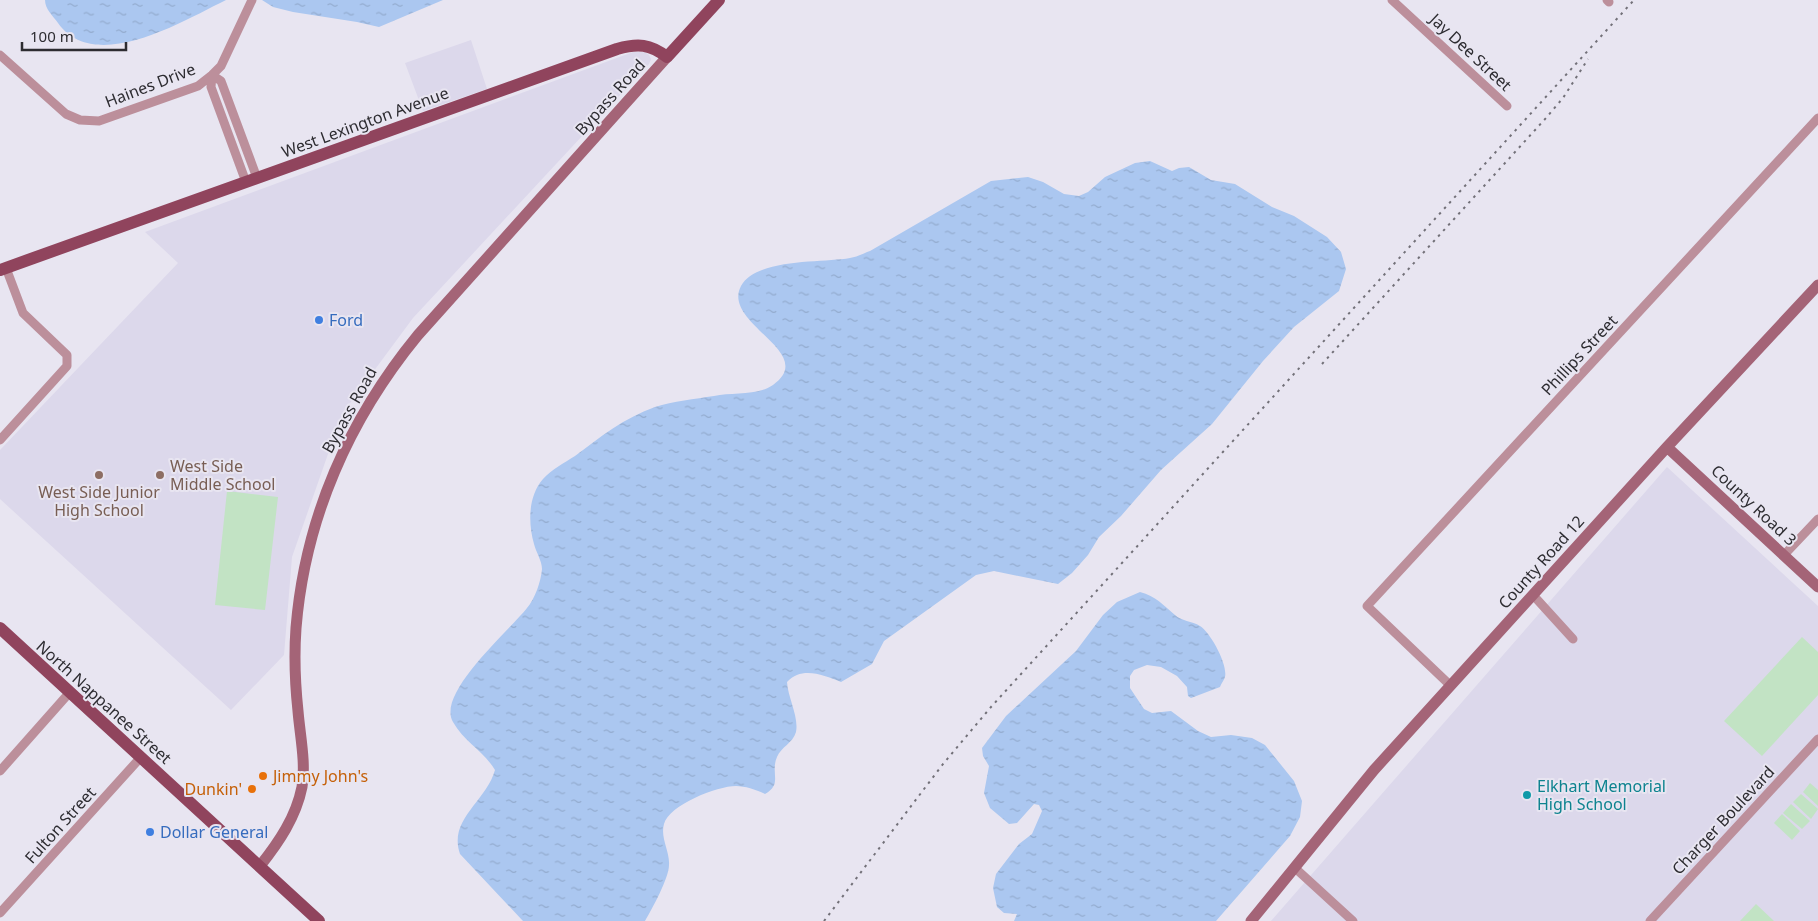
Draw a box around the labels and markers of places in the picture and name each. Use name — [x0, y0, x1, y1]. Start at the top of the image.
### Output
place label: Ford — [329, 309, 363, 331]
marker: Ford — [313, 314, 325, 326]
place label: West Side Middle School — [170, 455, 275, 495]
marker: West Side Junior High School — [93, 469, 105, 481]
marker: West Side Middle School — [154, 469, 166, 481]
place label: West Side Junior High School — [38, 481, 160, 521]
place label: Jimmy John's — [271, 765, 368, 787]
marker: Jimmy John's — [257, 770, 269, 782]
place label: Elkhart Memorial High School — [1537, 775, 1666, 815]
place label: Dunkin' — [185, 778, 242, 800]
marker: Dunkin' — [246, 783, 258, 795]
marker: Elkhart Memorial High School — [1521, 789, 1533, 801]
place label: Dollar General — [160, 821, 268, 843]
marker: Dollar General — [144, 826, 156, 838]

